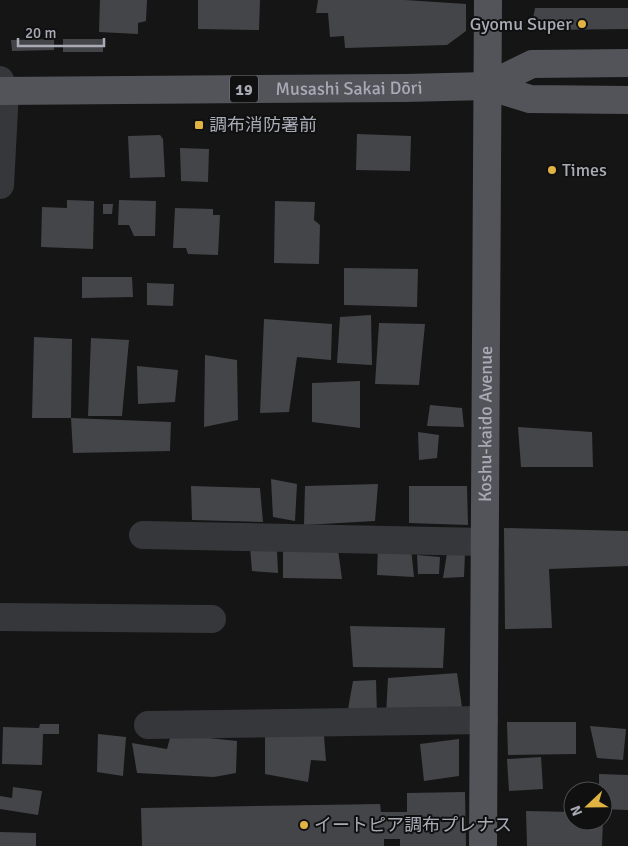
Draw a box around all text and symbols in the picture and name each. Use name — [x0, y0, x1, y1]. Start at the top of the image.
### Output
place label: Gyomu Super — [470, 13, 572, 35]
scale bar — [18, 15, 104, 47]
marker: Gyomu Super — [576, 18, 588, 30]
text: 20 m — [25, 24, 56, 42]
road number: 19 — [230, 76, 258, 102]
street label: Musashi Sakai Dōri — [275, 77, 423, 100]
place label: 調布消防署前 — [209, 114, 317, 136]
marker: 調布消防署前 — [193, 119, 205, 131]
place label: Times — [562, 159, 607, 181]
marker: Times — [546, 164, 558, 176]
street label: Koshu-kaido Avenue — [474, 346, 497, 502]
north arrow — [563, 781, 613, 831]
text: N — [567, 803, 586, 818]
place label: イートピア調布プレナス — [314, 814, 512, 836]
marker: イートピア調布プレナス — [298, 819, 310, 831]

